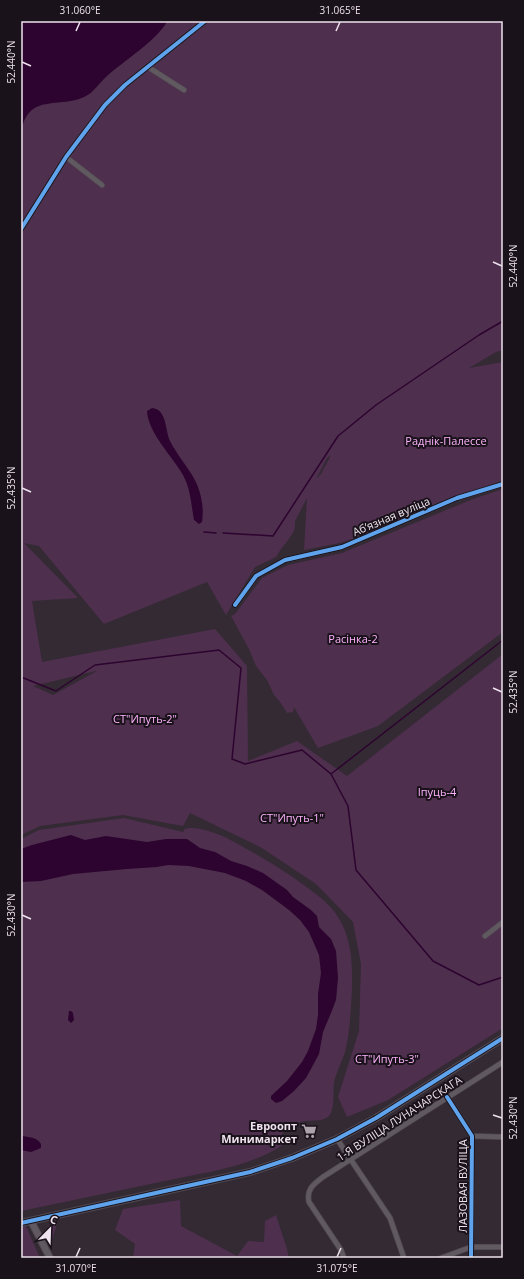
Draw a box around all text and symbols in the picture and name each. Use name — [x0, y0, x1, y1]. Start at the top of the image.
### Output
text: 31.060°E — [59, 3, 101, 17]
text: 31.065°E — [319, 3, 361, 17]
text: 52.440°N — [4, 40, 18, 84]
text: 52.440°N — [506, 244, 520, 288]
park label: Раднік-Палессе — [405, 433, 487, 448]
text: 52.435°N — [4, 466, 18, 510]
street label: Абʼязная вуліца — [350, 493, 432, 539]
park label: Расінка-2 — [328, 631, 378, 646]
text: 52.435°N — [506, 670, 520, 714]
park label: СТ"Ипуть-2" — [113, 711, 177, 726]
park label: Іпуць-4 — [418, 784, 457, 799]
park label: СТ"Ипуть-1" — [260, 810, 324, 825]
text: 52.430°N — [4, 893, 18, 937]
park label: СТ"Ипуть-3" — [355, 1051, 419, 1066]
street label: 1-Я ВУЛІЦА ЛУНАЧАРСКАГА — [334, 1072, 464, 1164]
text: 52.430°N — [506, 1096, 520, 1140]
place label: Евроопт Минимаркет — [221, 1118, 297, 1146]
supermarket icon: Евроопт Минимаркет — [300, 1122, 318, 1140]
street label: ЛАЗОВАЯ ВУЛІЦА — [455, 1139, 470, 1233]
north arrow — [30, 1209, 70, 1249]
text: С — [48, 1211, 60, 1228]
text: 31.070°E — [55, 1261, 97, 1275]
text: 31.075°E — [316, 1261, 358, 1275]

